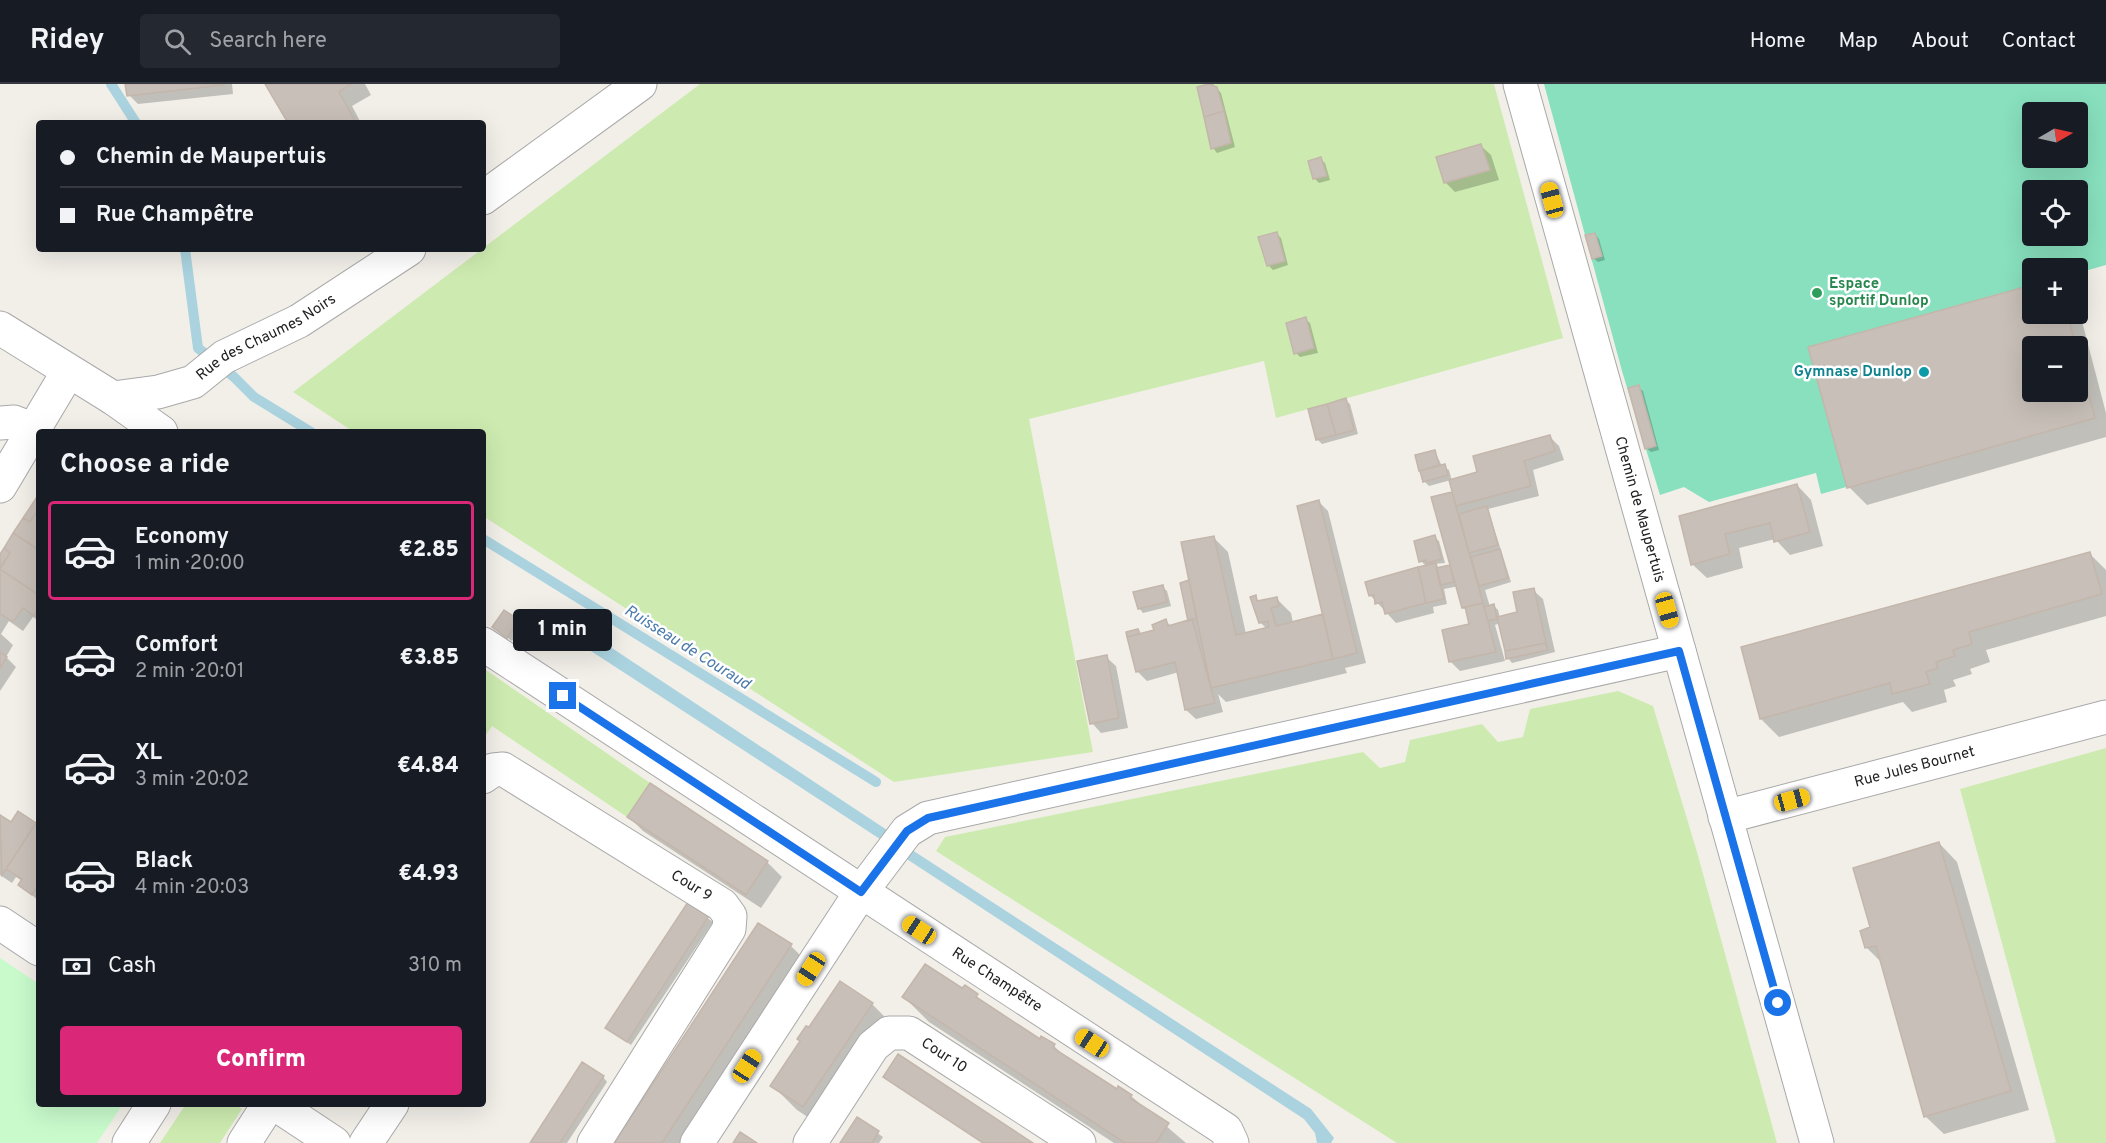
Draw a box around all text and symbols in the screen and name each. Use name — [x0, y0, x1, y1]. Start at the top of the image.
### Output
search box — [140, 14, 560, 68]
text: Ridey — [30, 23, 104, 59]
icon: search — [161, 25, 194, 58]
text: Search here — [209, 28, 327, 55]
text: Home — [1750, 28, 1806, 55]
text: Map — [1839, 28, 1878, 55]
text: About — [1911, 28, 1969, 55]
text: Contact — [2002, 28, 2076, 55]
north arrow — [2022, 102, 2088, 168]
map controls — [2022, 102, 2088, 402]
text: Chemin de Maupertuis — [96, 144, 327, 171]
car — [1539, 180, 1565, 220]
button: locate — [2022, 180, 2088, 246]
text: Rue Champêtre — [96, 202, 254, 229]
button: + — [2022, 258, 2088, 324]
place label: Espace sportif Dunlop — [1829, 275, 1929, 311]
marker: Espace sportif Dunlop — [1810, 286, 1824, 300]
street label: Rue des Chaumes Noirs — [192, 290, 340, 385]
button: − — [2022, 336, 2088, 402]
place label: Gymnase Dunlop — [1794, 363, 1912, 382]
marker: Gymnase Dunlop — [1917, 365, 1931, 379]
street label: Chemin de Maupertuis — [1610, 434, 1669, 585]
text: Choose a ride — [60, 448, 230, 482]
icon: car — [63, 524, 117, 578]
text: Economy — [135, 524, 229, 551]
text: €2.85 — [399, 537, 459, 564]
text: 1 min · 20:00 — [135, 551, 245, 577]
car — [1653, 590, 1681, 630]
water label: Ruisseau de Couraud — [620, 601, 755, 695]
callout: 1 min — [514, 609, 612, 651]
text: 1 min — [538, 617, 587, 643]
icon: car — [63, 632, 117, 686]
text: Comfort — [135, 632, 218, 659]
text: €3.85 — [400, 645, 459, 672]
text: 2 min · 20:01 — [135, 659, 245, 685]
route end — [549, 682, 576, 709]
icon: car — [63, 740, 117, 794]
text: XL — [135, 740, 162, 767]
street label: Rue Jules Bournet — [1852, 742, 1977, 792]
text: €4.84 — [397, 753, 459, 780]
text: 3 min · 20:02 — [135, 767, 249, 793]
car — [1772, 787, 1812, 813]
icon: car — [63, 848, 117, 902]
text: Black — [135, 848, 193, 875]
text: €4.93 — [398, 861, 459, 888]
street label: Cour 9 — [667, 866, 716, 906]
text: 4 min · 20:03 — [135, 875, 249, 901]
car — [899, 913, 939, 947]
street label: Rue Champêtre — [948, 944, 1046, 1017]
car — [794, 949, 828, 989]
icon: cash — [60, 950, 93, 983]
text: Cash — [108, 953, 157, 980]
text: 310 m — [408, 953, 462, 979]
route start — [1764, 989, 1791, 1016]
button: Confirm — [60, 1026, 462, 1095]
car — [1072, 1026, 1112, 1060]
street label: Cour 10 — [917, 1034, 971, 1078]
car — [730, 1046, 764, 1086]

